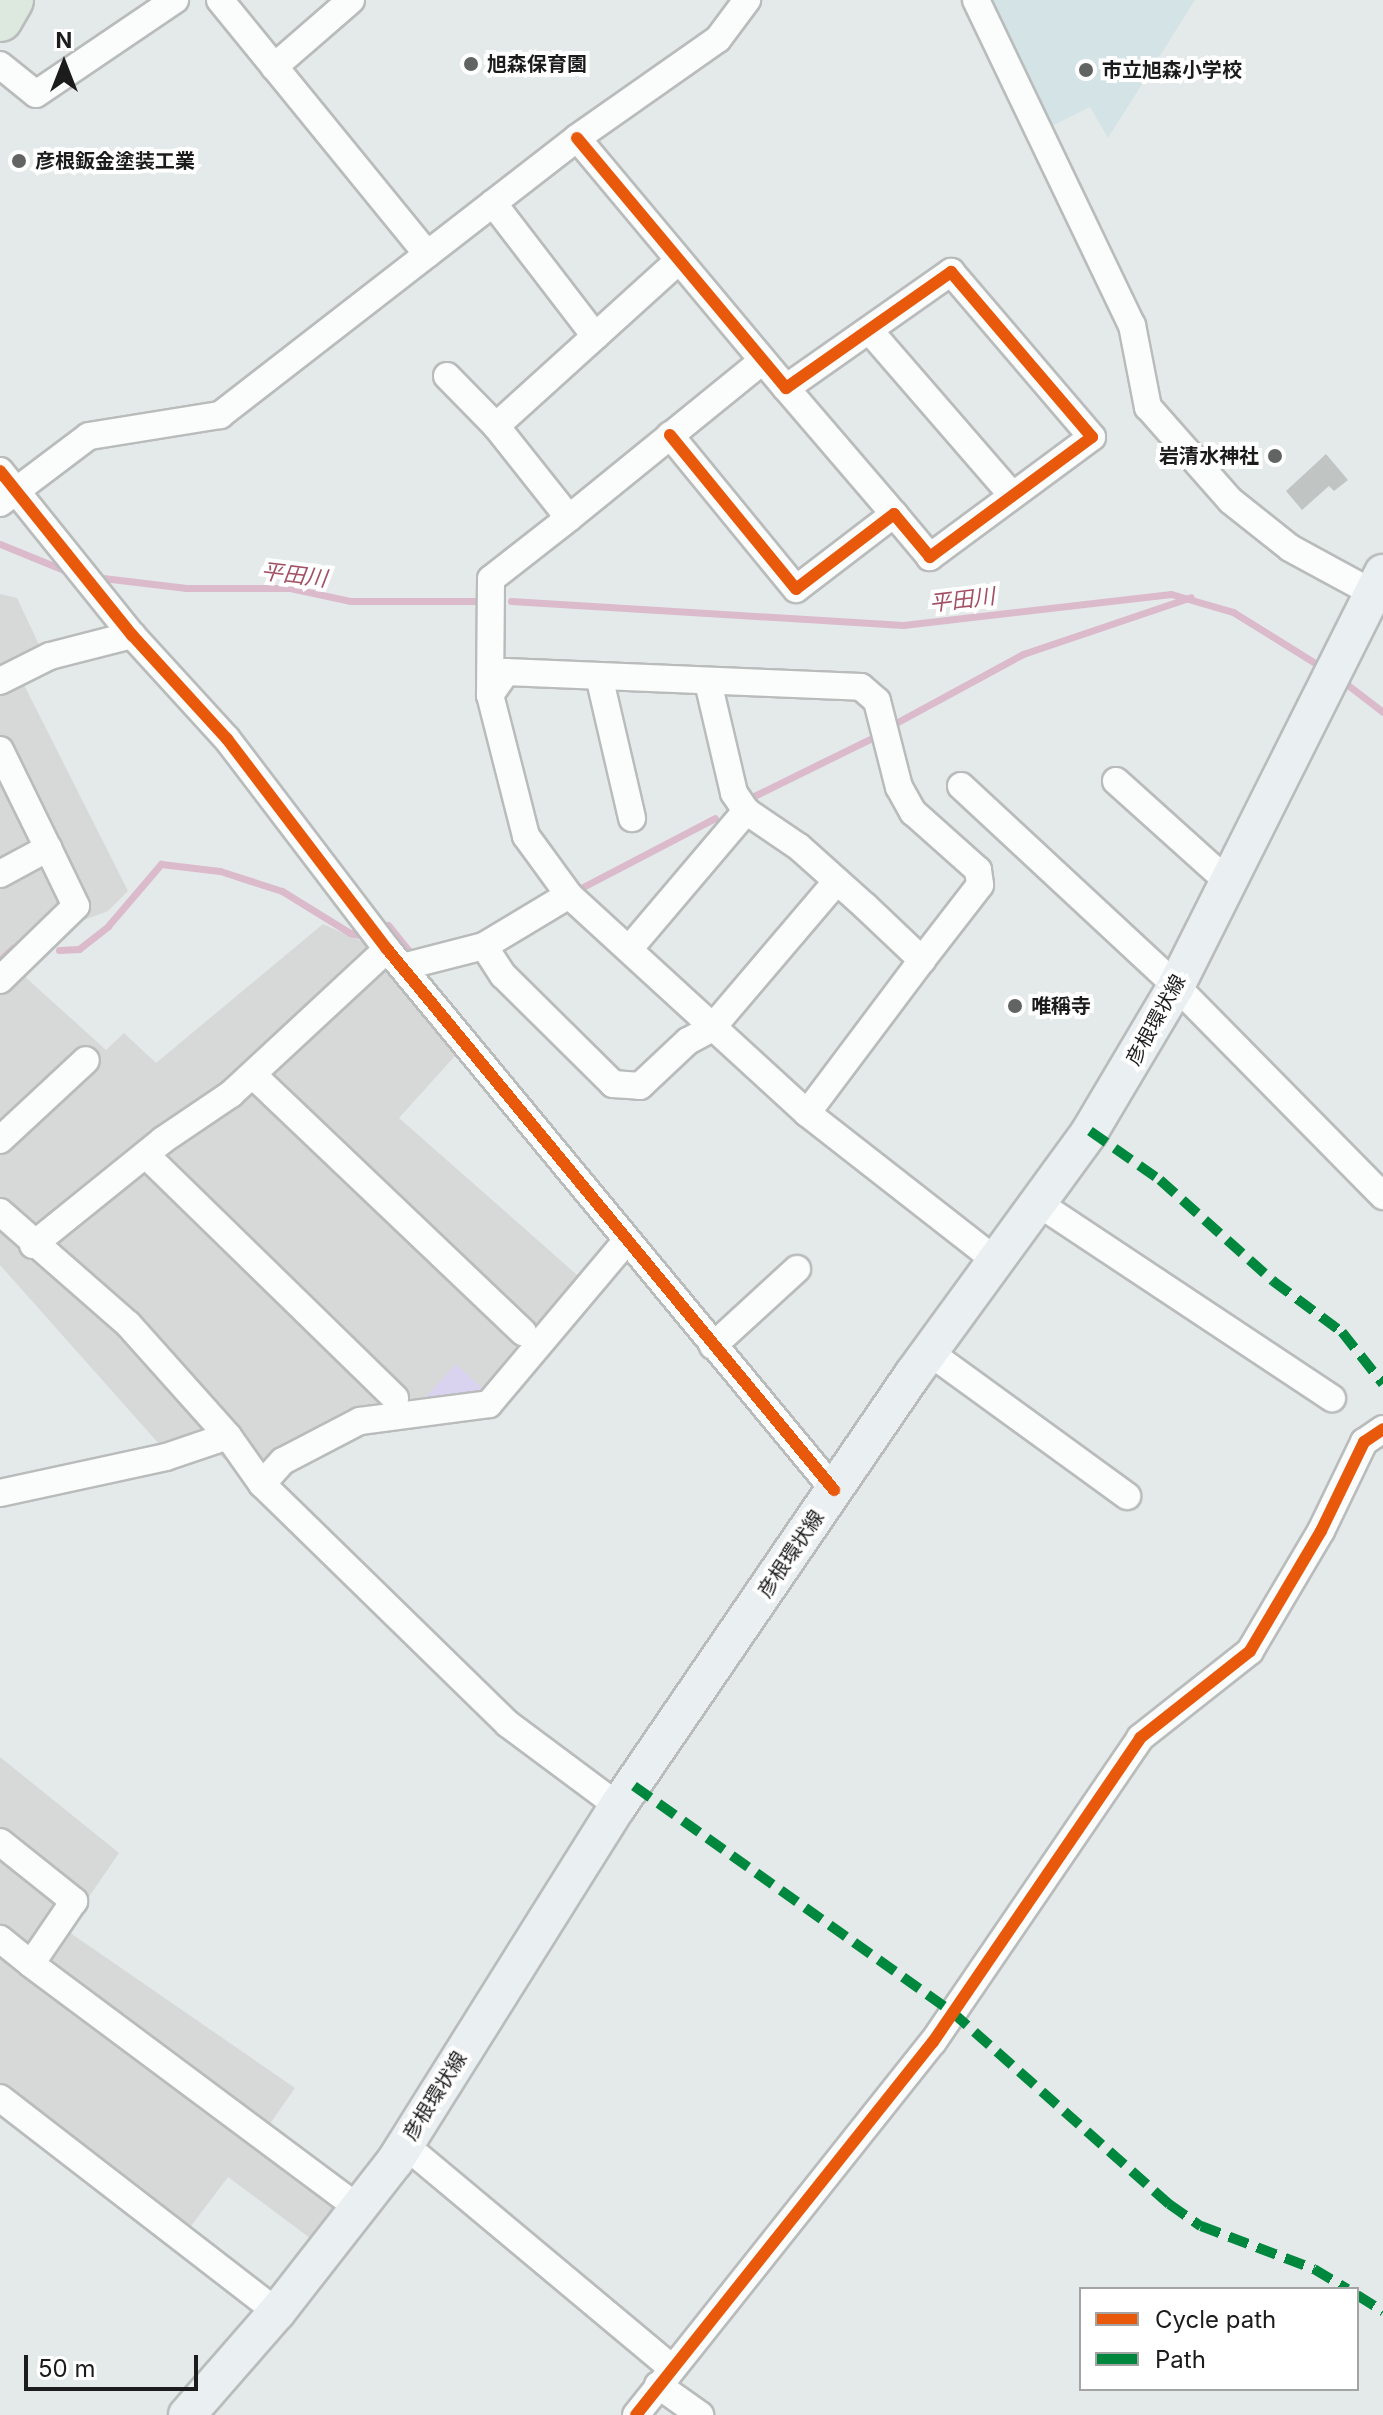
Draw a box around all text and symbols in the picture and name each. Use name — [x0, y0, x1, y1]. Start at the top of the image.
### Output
north arrow — [24, 24, 104, 104]
text: N — [56, 27, 72, 53]
place label: 旭森保育園 — [487, 52, 587, 76]
marker: 旭森保育園 — [462, 55, 480, 73]
place label: 市立旭森小学校 — [1102, 58, 1242, 82]
marker: 市立旭森小学校 — [1077, 61, 1095, 79]
place label: 彦根鈑金塗装工業 — [35, 149, 195, 173]
marker: 彦根鈑金塗装工業 — [10, 152, 28, 170]
place label: 岩清水神社 — [1159, 444, 1259, 468]
marker: 岩清水神社 — [1266, 447, 1284, 465]
water label: 平田川 — [260, 558, 328, 592]
water label: 平田川 — [928, 583, 996, 617]
street label: 彦根環状線 — [1121, 970, 1191, 1070]
place label: 唯稱寺 — [1031, 994, 1091, 1018]
marker: 唯稱寺 — [1006, 997, 1024, 1015]
street label: 彦根環状線 — [753, 1506, 829, 1602]
street label: 彦根環状線 — [398, 2047, 472, 2145]
legend — [1079, 2287, 1359, 2391]
text: Cycle path — [1155, 2305, 1276, 2334]
scale bar — [28, 2339, 202, 2389]
text: Path — [1155, 2345, 1206, 2374]
text: 50 m — [38, 2354, 96, 2383]

